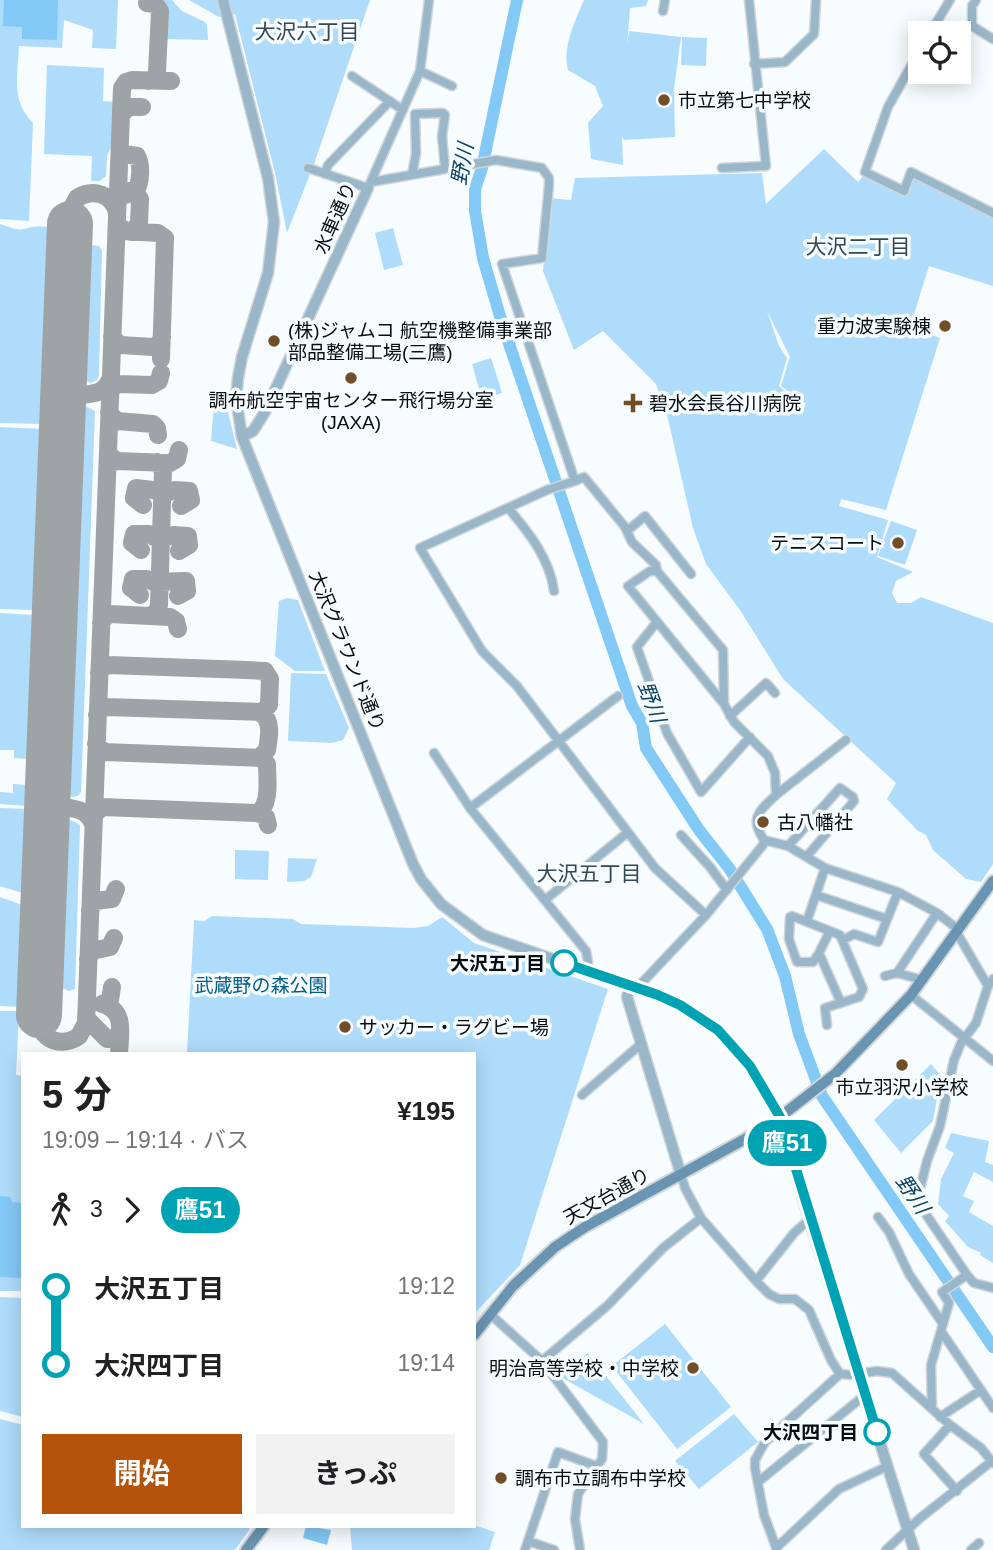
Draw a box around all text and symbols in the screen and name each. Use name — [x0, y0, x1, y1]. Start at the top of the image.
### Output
district label: 大沢六丁目 — [255, 20, 360, 43]
map controls — [908, 21, 971, 84]
button: locate — [908, 21, 971, 84]
place label: 市立第七中学校 — [678, 90, 811, 111]
marker: 市立第七中学校 — [656, 92, 672, 108]
water label: 野川 — [447, 139, 477, 187]
street label: 水車通り — [310, 179, 360, 257]
district label: 大沢二丁目 — [806, 235, 911, 258]
place label: 重力波実験棟 — [817, 316, 931, 337]
marker: 重力波実験棟 — [937, 318, 953, 334]
place label: (株)ジャムコ 航空機整備事業部 部品整備工場(三鷹) — [288, 320, 552, 363]
marker: (株)ジャムコ 航空機整備事業部 部品整備工場(三鷹) — [266, 333, 282, 349]
marker: 調布航空宇宙センター飛行場分室 (JAXA) — [343, 370, 359, 386]
place label: 調布航空宇宙センター飛行場分室 (JAXA) — [208, 390, 494, 433]
marker: 碧水会長谷川病院 — [623, 393, 643, 413]
place label: 碧水会長谷川病院 — [649, 393, 801, 414]
place label: テニスコート — [770, 533, 884, 554]
marker: テニスコート — [890, 535, 906, 551]
street label: 大沢グラウンド通り — [305, 568, 389, 734]
water label: 野川 — [634, 678, 671, 728]
place label: 古八幡社 — [777, 812, 853, 833]
marker: 古八幡社 — [755, 814, 771, 830]
district label: 大沢五丁目 — [537, 862, 642, 885]
marker: 大沢五丁目 — [551, 950, 577, 976]
place label: 大沢五丁目 — [450, 953, 545, 974]
park label: 武蔵野の森公園 — [194, 975, 328, 996]
place label: サッカー・ラグビー場 — [359, 1017, 549, 1038]
marker: サッカー・ラグビー場 — [337, 1019, 353, 1035]
marker: 市立羽沢小学校 — [894, 1057, 910, 1073]
text: 5 分 — [42, 1074, 112, 1116]
place label: 市立羽沢小学校 — [835, 1077, 969, 1098]
text: ¥195 — [397, 1096, 455, 1126]
line badge: 鷹51 — [747, 1120, 827, 1166]
text: 19:09 – 19:14 · バス — [42, 1127, 249, 1153]
text: 鷹51 — [762, 1129, 812, 1156]
street label: 天文台通り — [560, 1164, 654, 1228]
water label: 野川 — [892, 1170, 935, 1219]
icon: walk — [42, 1191, 80, 1229]
icon: forward — [113, 1191, 151, 1229]
text: 3 — [90, 1196, 103, 1222]
text: 鷹51 — [175, 1196, 226, 1223]
text: 19:12 — [397, 1273, 455, 1299]
text: 大沢五丁目 — [94, 1274, 224, 1304]
text: 19:14 — [397, 1350, 455, 1376]
text: 大沢四丁目 — [94, 1351, 224, 1381]
place label: 明治高等学校・中学校 — [489, 1358, 679, 1379]
marker: 明治高等学校・中学校 — [685, 1360, 701, 1376]
marker: 大沢四丁目 — [864, 1419, 890, 1445]
place label: 大沢四丁目 — [763, 1422, 858, 1443]
button: 開始 — [42, 1434, 242, 1514]
button: きっぷ — [256, 1434, 455, 1514]
place label: 調布市立調布中学校 — [515, 1468, 686, 1489]
marker: 調布市立調布中学校 — [493, 1470, 509, 1486]

